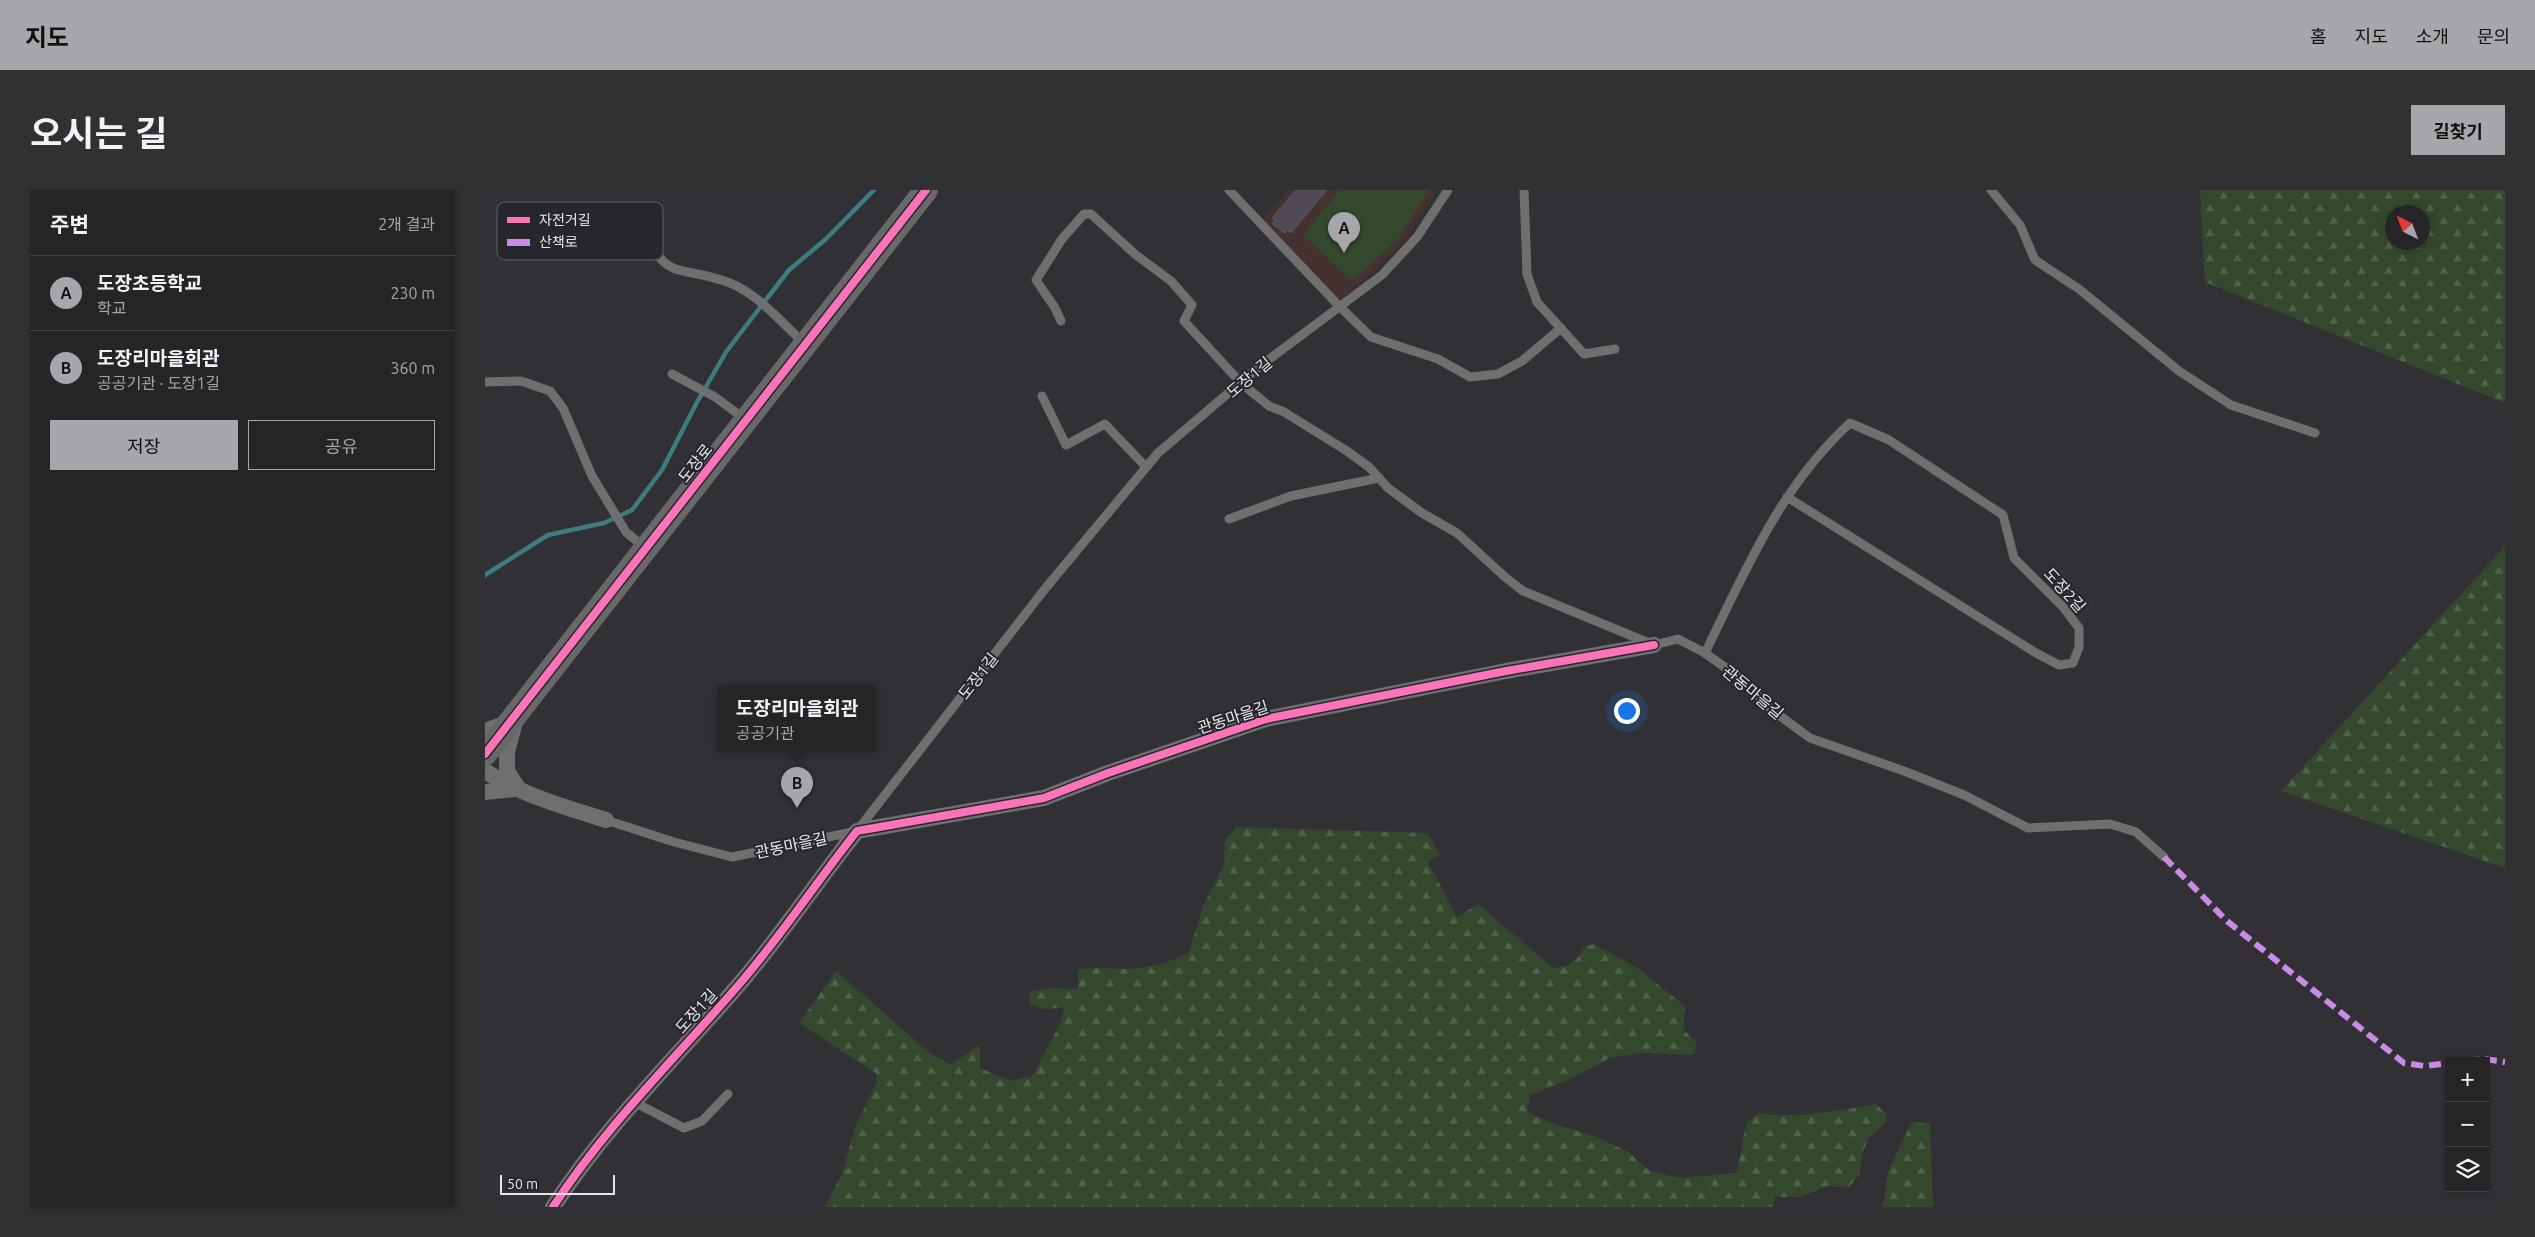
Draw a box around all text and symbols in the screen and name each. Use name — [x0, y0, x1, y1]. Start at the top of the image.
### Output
text: 지도 — [25, 24, 69, 51]
text: 홈 — [2310, 26, 2327, 46]
text: 지도 — [2355, 26, 2388, 46]
text: 소개 — [2416, 26, 2449, 46]
text: 문의 — [2477, 26, 2510, 46]
button: 길찾기 — [2411, 105, 2505, 155]
text: 오시는 길 — [30, 113, 167, 153]
legend — [497, 202, 663, 260]
north arrow — [2385, 205, 2430, 250]
text: 주변 — [50, 212, 89, 236]
text: 자전거길 — [539, 212, 591, 228]
pin: A — [1328, 212, 1360, 253]
text: 2개 결과 — [378, 215, 435, 233]
text: 산책로 — [539, 234, 578, 250]
text: 도장초등학교 — [97, 272, 202, 294]
text: A — [60, 284, 72, 302]
text: 230 m — [390, 284, 435, 302]
text: 학교 — [97, 299, 126, 317]
text: 도장리마을회관 — [97, 347, 219, 369]
street label: 도장1길 — [1223, 353, 1275, 401]
text: B — [61, 359, 71, 377]
text: 360 m — [390, 359, 435, 377]
text: 공공기관 · 도장1길 — [97, 374, 220, 392]
button: 저장 — [50, 420, 238, 470]
button: 공유 — [248, 420, 435, 470]
street label: 도장로 — [674, 440, 716, 486]
street label: 도장2길 — [2041, 564, 2089, 616]
street label: 도장1길 — [955, 650, 1001, 702]
street label: 관동마을길 — [1719, 661, 1787, 723]
popup — [718, 686, 876, 751]
text: 도장리마을회관 — [736, 697, 858, 719]
street label: 관동마을길 — [1195, 697, 1271, 737]
your location — [1614, 698, 1640, 724]
text: 공공기관 — [736, 724, 795, 742]
pin: B — [781, 767, 813, 808]
street label: 관동마을길 — [753, 829, 829, 861]
street label: 도장1길 — [672, 985, 720, 1037]
map controls — [2445, 1057, 2490, 1192]
button: + — [2445, 1057, 2490, 1102]
button: − — [2445, 1102, 2490, 1147]
button: layers — [2445, 1147, 2490, 1192]
scale bar — [500, 1172, 615, 1195]
text: 50 m — [507, 1176, 538, 1192]

